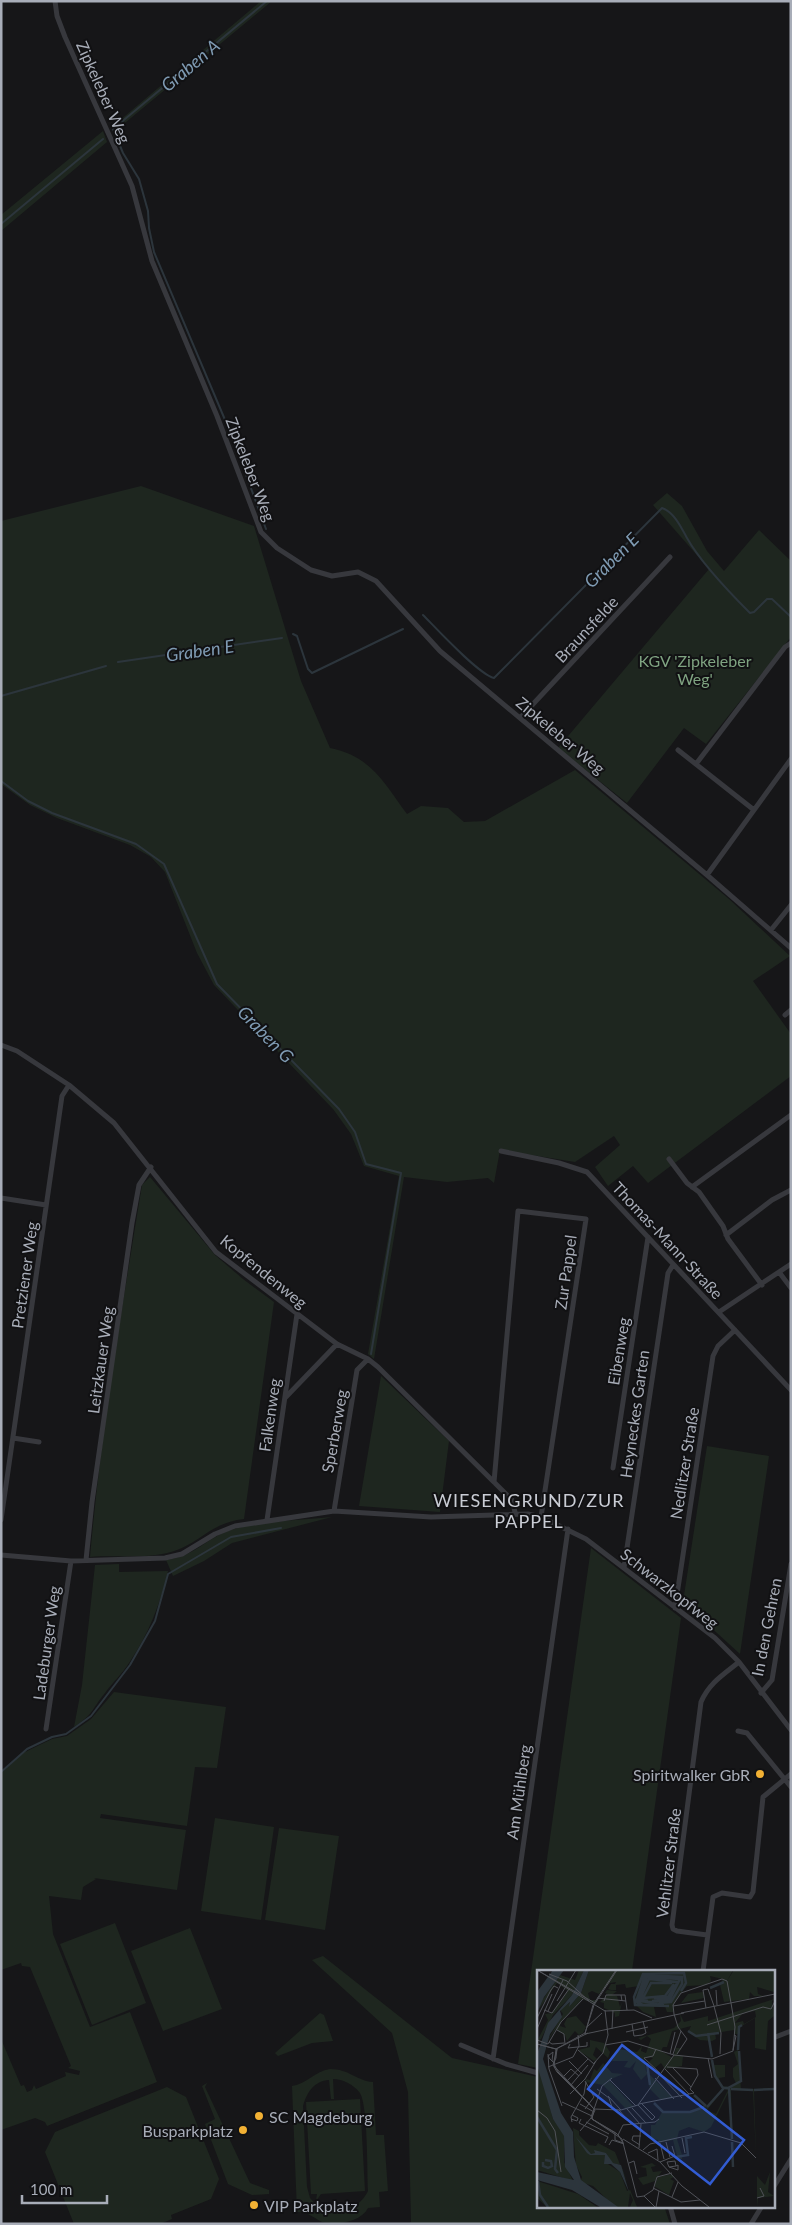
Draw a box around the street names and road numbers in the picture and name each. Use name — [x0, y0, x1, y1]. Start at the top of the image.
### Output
street label: Zipkeleber Weg — [73, 38, 135, 146]
street label: Zipkeleber Weg — [222, 414, 280, 524]
street label: Braunsfelde — [551, 592, 621, 666]
street label: Zipkeleber Weg — [513, 692, 609, 778]
street label: Thomas-Mann-Straße — [609, 1178, 727, 1302]
street label: Pretziener Weg — [7, 1220, 41, 1330]
street label: Kopfendenweg — [217, 1230, 311, 1312]
street label: Zur Pappel — [550, 1233, 580, 1311]
street label: Leitzkauer Weg — [83, 1305, 117, 1415]
street label: Eibenweg — [603, 1316, 633, 1386]
street label: Heyneckes Garten — [616, 1349, 652, 1479]
street label: Falkenweg — [254, 1377, 284, 1453]
street label: Sperberweg — [317, 1388, 351, 1474]
street label: Nedlitzer Straße — [666, 1406, 702, 1520]
street label: Schwarzkopfweg — [617, 1544, 723, 1632]
street label: In den Gehren — [747, 1576, 785, 1678]
street label: Ladeburger Weg — [29, 1584, 63, 1702]
street label: Am Mühlberg — [502, 1743, 534, 1841]
street label: Vehlitzer Straße — [652, 1807, 684, 1919]

